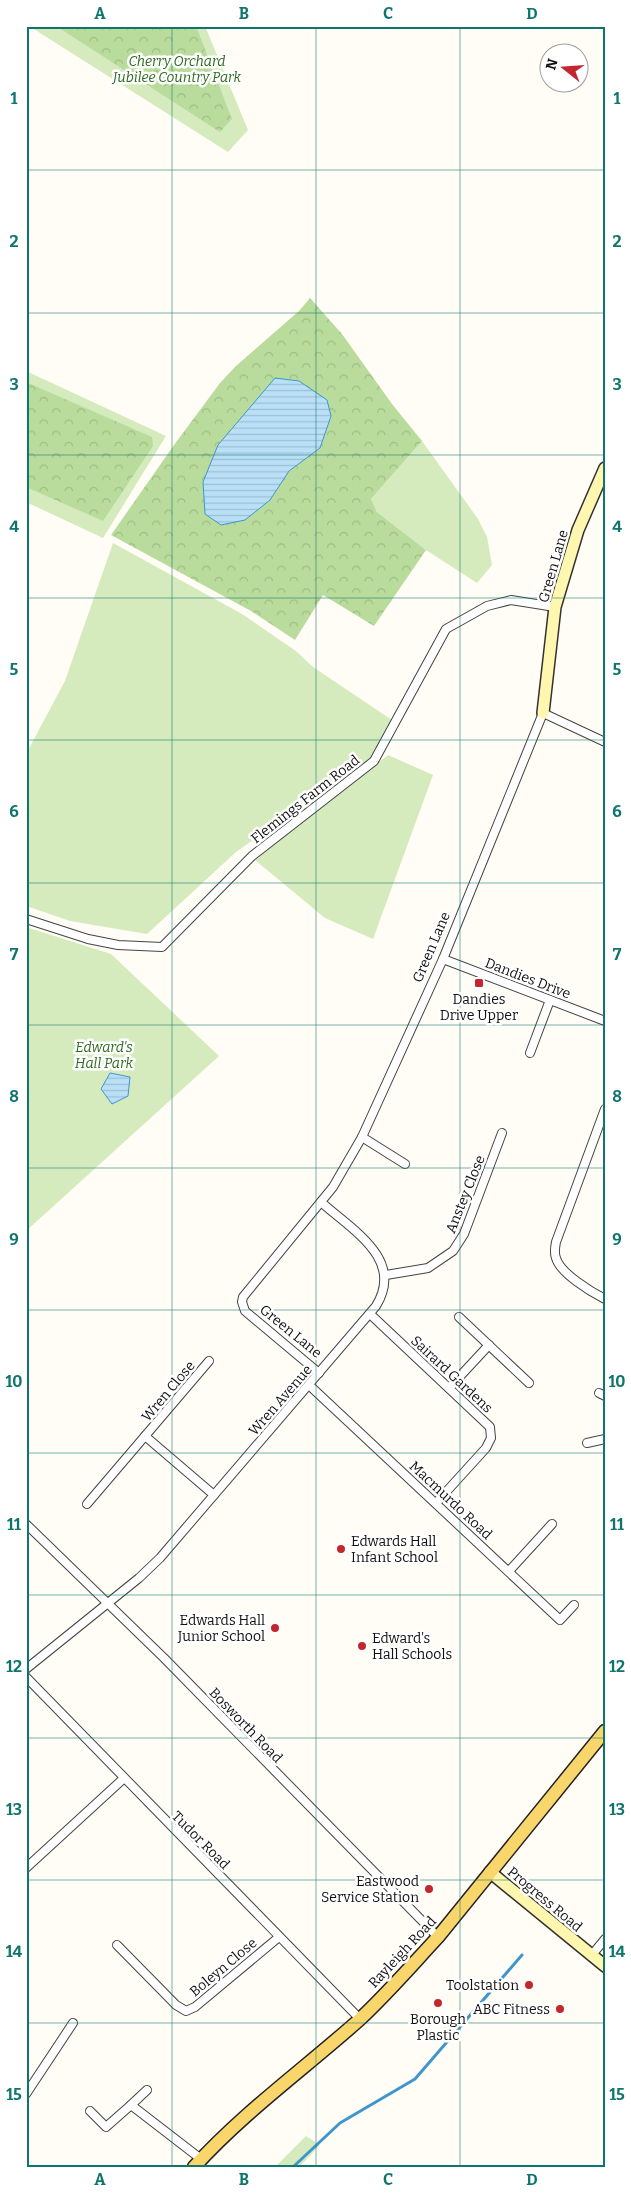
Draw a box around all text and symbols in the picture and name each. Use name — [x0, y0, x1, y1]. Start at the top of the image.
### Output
text: A — [94, 4, 106, 23]
text: B — [239, 4, 249, 23]
text: C — [383, 4, 393, 23]
text: D — [526, 4, 538, 23]
north arrow — [538, 42, 588, 92]
park label: Cherry Orchard Jubilee Country Park — [111, 53, 242, 86]
text: N — [542, 57, 562, 72]
text: 1 — [11, 89, 18, 108]
text: 1 — [614, 89, 621, 108]
text: 2 — [9, 232, 19, 251]
text: 2 — [612, 232, 622, 251]
text: 3 — [9, 375, 19, 394]
text: 3 — [612, 375, 622, 394]
text: 4 — [9, 517, 19, 536]
text: 4 — [612, 517, 622, 536]
street label: Green Lane — [535, 528, 572, 604]
text: 5 — [10, 660, 19, 679]
text: 5 — [613, 660, 622, 679]
street label: Flemings Farm Road — [248, 752, 363, 847]
text: 6 — [9, 802, 19, 821]
text: 6 — [612, 802, 622, 821]
street label: Green Lane — [409, 909, 454, 985]
text: 7 — [10, 945, 19, 964]
text: 7 — [613, 945, 622, 964]
street label: Dandies Drive — [483, 954, 573, 1003]
marker: Dandies Drive Upper — [473, 977, 485, 989]
place label: Dandies Drive Upper — [440, 991, 518, 1024]
park label: Edward's Hall Park — [75, 1039, 134, 1072]
text: 8 — [9, 1087, 19, 1106]
text: 8 — [612, 1087, 622, 1106]
street label: Anstey Close — [442, 1153, 489, 1236]
text: 9 — [9, 1230, 19, 1249]
text: 9 — [612, 1230, 622, 1249]
street label: Green Lane — [256, 1301, 325, 1362]
street label: Sairard Gardens — [407, 1332, 496, 1417]
street label: Wren Close — [138, 1358, 199, 1425]
street label: Wren Avenue — [245, 1362, 316, 1439]
text: 10 — [5, 1372, 23, 1391]
text: 10 — [608, 1372, 626, 1391]
street label: Macmurdo Road — [406, 1458, 496, 1543]
text: 11 — [7, 1515, 21, 1534]
text: 11 — [610, 1515, 624, 1534]
place label: Edwards Hall Infant School — [351, 1533, 438, 1566]
marker: Edwards Hall Infant School — [335, 1543, 347, 1555]
place label: Edwards Hall Junior School — [177, 1612, 265, 1645]
marker: Edwards Hall Junior School — [269, 1622, 281, 1634]
place label: Edward's Hall Schools — [372, 1630, 452, 1663]
marker: Edward's Hall Schools — [356, 1640, 368, 1652]
text: 12 — [6, 1657, 22, 1676]
text: 12 — [609, 1657, 625, 1676]
street label: Bosworth Road — [206, 1684, 286, 1766]
text: 13 — [6, 1800, 22, 1819]
text: 13 — [609, 1800, 625, 1819]
street label: Tudor Road — [168, 1808, 233, 1873]
street label: Progress Road — [504, 1863, 586, 1936]
place label: Eastwood Service Station — [321, 1873, 419, 1906]
marker: Eastwood Service Station — [423, 1883, 435, 1895]
street label: Rayleigh Road — [365, 1913, 440, 1992]
street label: Boleyn Close — [186, 1934, 260, 2000]
text: 14 — [6, 1942, 23, 1961]
text: 14 — [609, 1942, 626, 1961]
place label: Toolstation — [446, 1977, 519, 1994]
marker: Toolstation — [523, 1979, 535, 1991]
marker: Borough Plastic — [432, 1997, 444, 2009]
place label: ABC Fitness — [473, 2001, 550, 2018]
marker: ABC Fitness — [554, 2003, 566, 2015]
place label: Borough Plastic — [410, 2011, 466, 2044]
text: 15 — [6, 2085, 22, 2104]
text: 15 — [609, 2085, 625, 2104]
text: A — [94, 2170, 106, 2189]
text: B — [239, 2170, 249, 2189]
text: C — [383, 2170, 393, 2189]
text: D — [526, 2170, 538, 2189]

